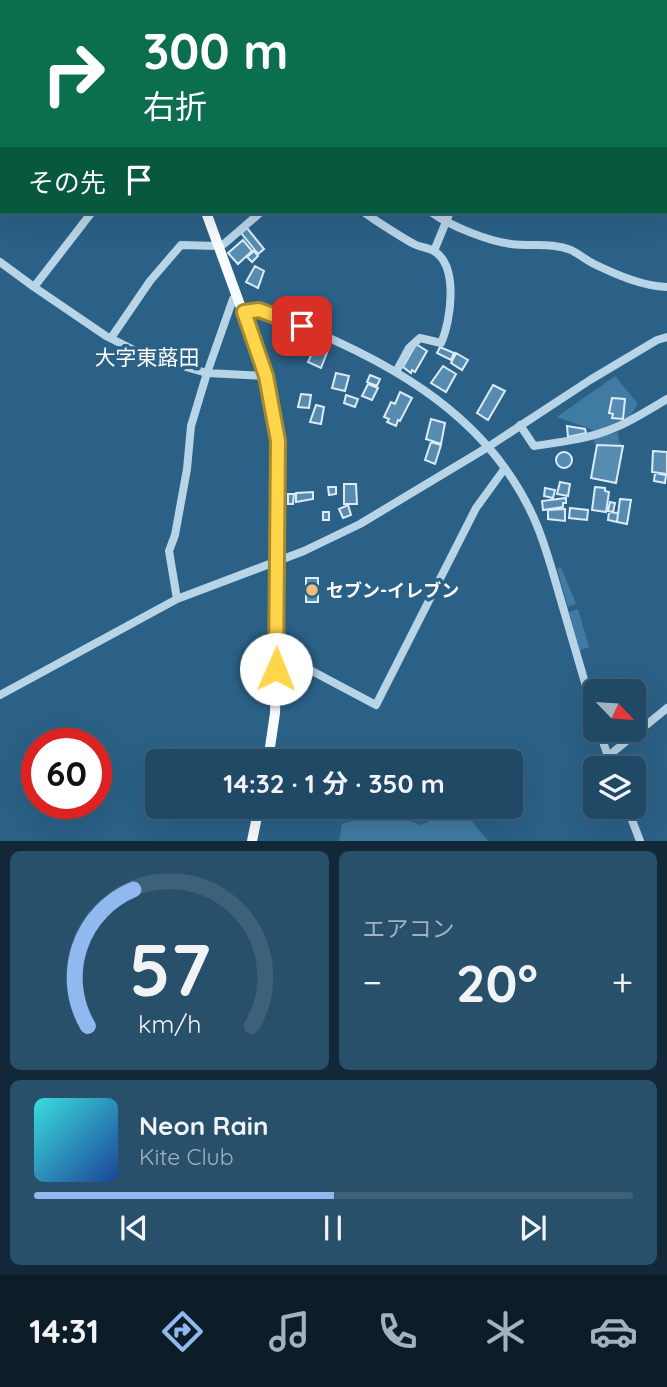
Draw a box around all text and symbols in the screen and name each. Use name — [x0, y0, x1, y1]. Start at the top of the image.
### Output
text: 300 m — [143, 20, 288, 81]
icon: right — [28, 28, 119, 119]
text: 右折 — [143, 86, 207, 126]
icon: arrive — [120, 161, 158, 199]
text: その先 — [28, 166, 106, 199]
pin — [272, 296, 332, 356]
icon: arrive — [283, 307, 321, 345]
district label: 大字東蕗田 — [95, 344, 200, 370]
place label: セブン-イレブン — [326, 579, 459, 602]
marker: セブン-イレブン — [304, 582, 320, 598]
position arrow — [239, 632, 313, 706]
north arrow — [583, 679, 646, 742]
map controls — [583, 679, 646, 819]
speed limit sign: 60 — [21, 728, 112, 819]
button: layers — [583, 756, 646, 819]
text: 14:32 · 1 分 · 350 m — [223, 767, 445, 800]
text: エアコン — [363, 914, 455, 943]
text: 57 — [128, 924, 210, 1015]
text: 20° — [456, 950, 538, 1015]
text: − — [363, 958, 382, 1006]
text: + — [612, 958, 633, 1006]
text: km/h — [138, 1008, 201, 1039]
text: Neon Rain — [139, 1109, 268, 1142]
text: Kite Club — [139, 1142, 234, 1171]
icon: previous — [115, 1209, 153, 1247]
icon: pause — [314, 1209, 352, 1247]
icon: next — [514, 1209, 552, 1247]
icon: directions — [158, 1307, 207, 1356]
icon: music — [265, 1307, 314, 1356]
icon: phone — [373, 1307, 422, 1356]
icon: climate — [481, 1307, 530, 1356]
icon: car — [589, 1307, 638, 1356]
text: 14:31 — [29, 1311, 99, 1351]

